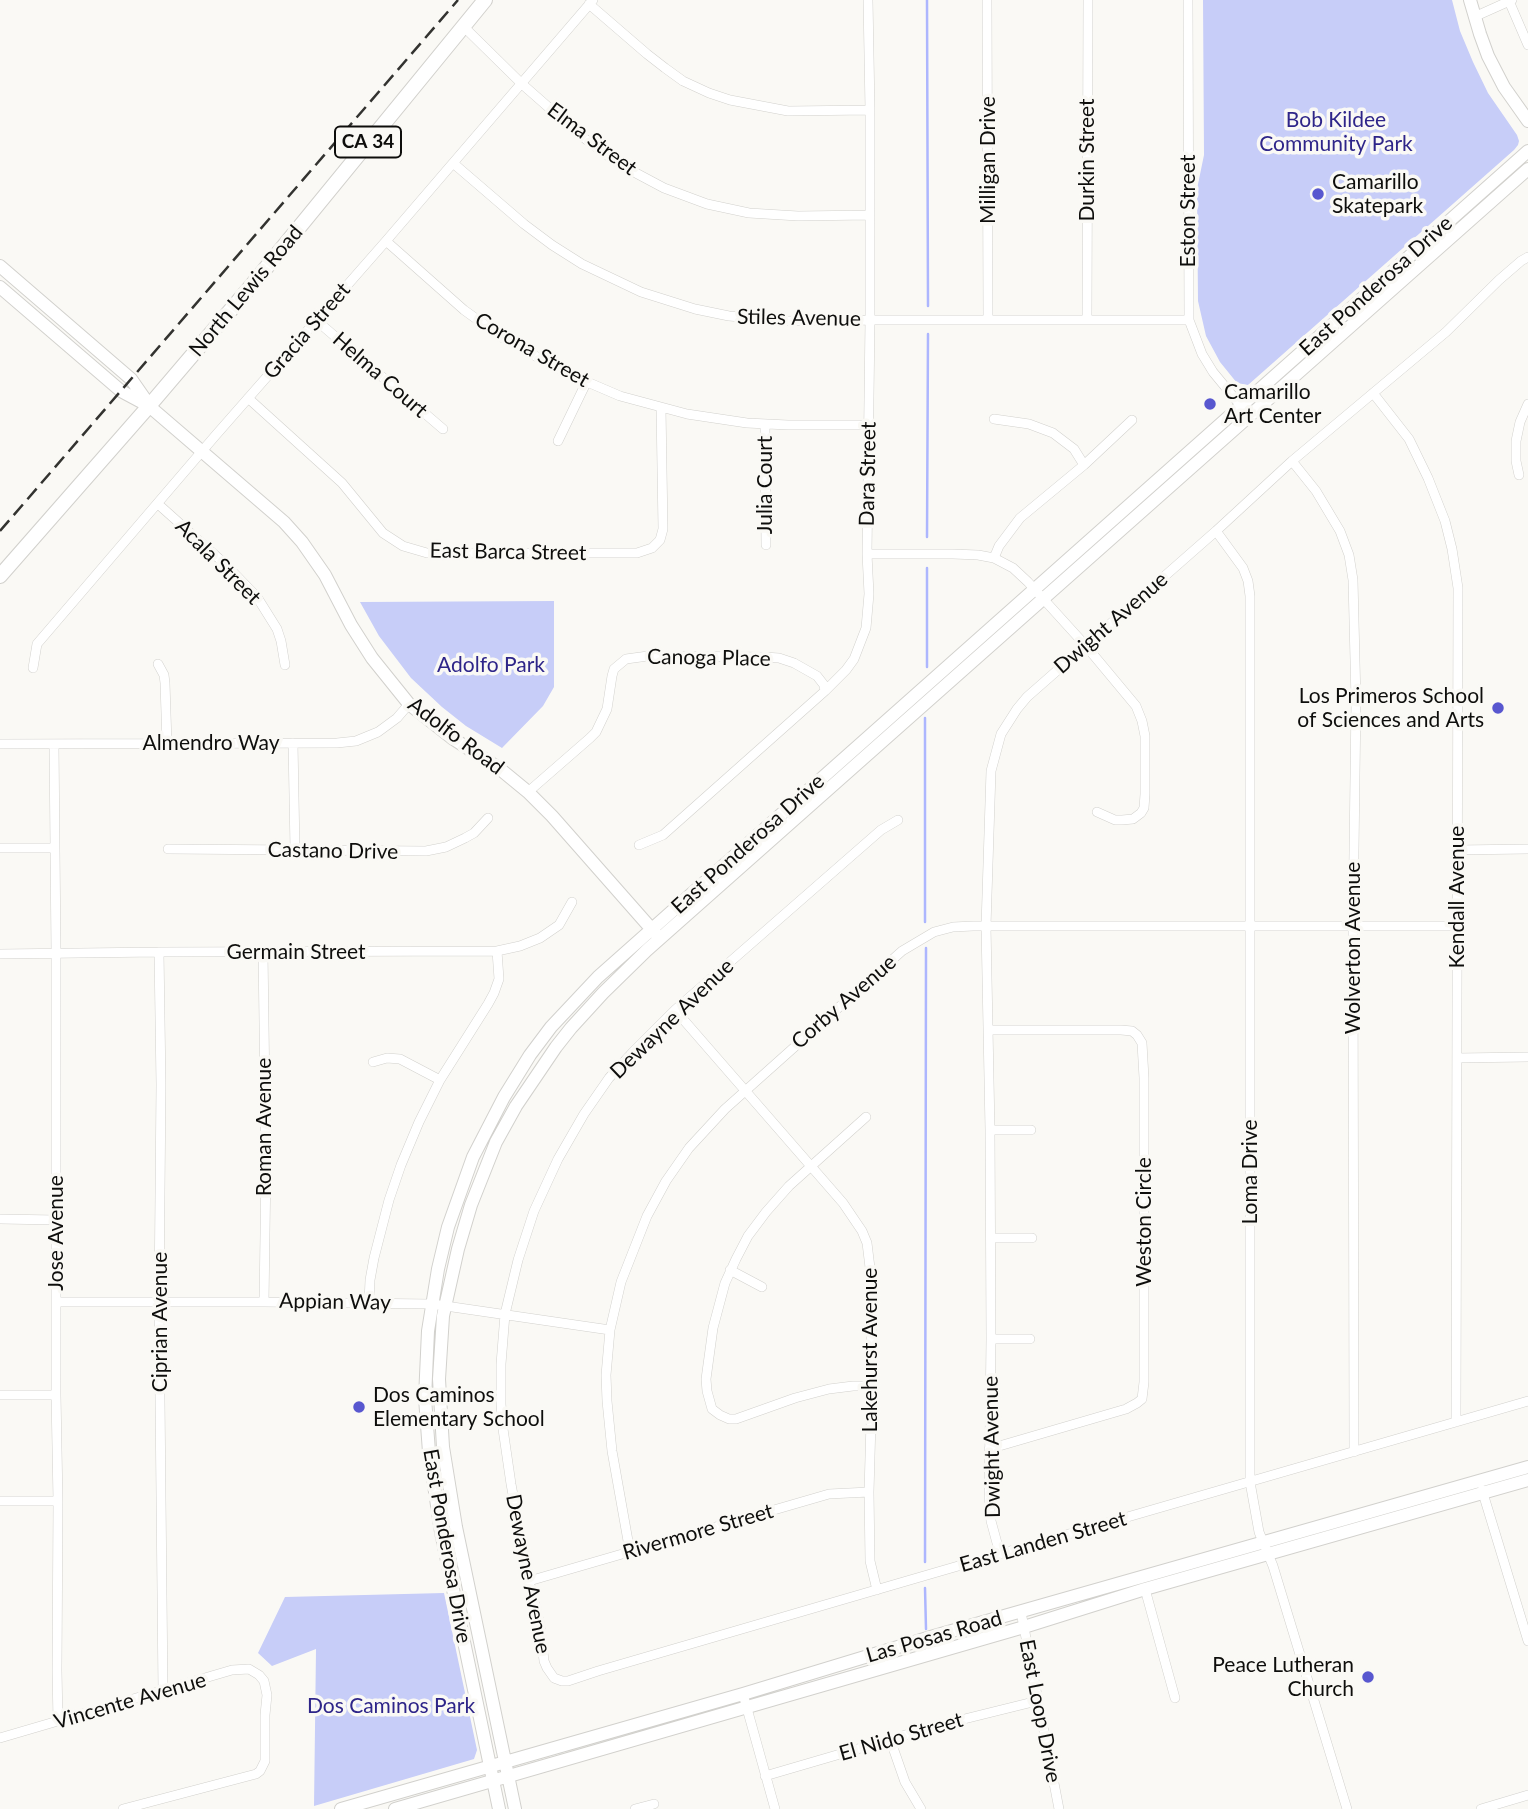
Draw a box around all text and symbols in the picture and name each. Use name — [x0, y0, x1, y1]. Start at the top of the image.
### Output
street label: Milligan Drive — [975, 96, 1001, 224]
street label: Elma Street — [542, 97, 642, 181]
street label: Durkin Street — [1074, 98, 1100, 222]
park label: Bob Kildee Community Park — [1259, 107, 1413, 157]
road number: CA 34 — [335, 126, 401, 158]
street label: Eston Street — [1175, 155, 1201, 267]
place label: Camarillo Skatepark — [1332, 169, 1423, 219]
marker: Camarillo Skatepark — [1310, 186, 1326, 202]
street label: East Ponderosa Drive — [1294, 211, 1458, 361]
street label: North Lewis Road — [184, 220, 308, 362]
street label: Gracia Street — [258, 278, 356, 384]
street label: Stiles Avenue — [737, 304, 861, 332]
street label: Corona Street — [470, 307, 594, 393]
street label: Helma Court — [327, 327, 433, 423]
place label: Camarillo Art Center — [1224, 379, 1321, 429]
marker: Camarillo Art Center — [1202, 396, 1218, 412]
street label: Dara Street — [854, 421, 882, 527]
street label: Julia Court — [752, 436, 778, 534]
street label: Acala Street — [170, 514, 266, 610]
street label: East Barca Street — [429, 538, 587, 566]
street label: Dwight Avenue — [1049, 567, 1173, 679]
street label: Canoga Place — [647, 644, 771, 672]
park label: Adolfo Park — [437, 652, 545, 678]
place label: Los Primeros School of Sciences and Arts — [1297, 683, 1484, 733]
street label: Adolfo Road — [403, 692, 509, 780]
marker: Los Primeros School of Sciences and Arts — [1490, 700, 1506, 716]
street label: Almendro Way — [142, 730, 280, 756]
street label: East Ponderosa Drive — [666, 769, 830, 919]
street label: Kendall Avenue — [1444, 826, 1470, 968]
street label: Castano Drive — [267, 837, 399, 865]
street label: Wolverton Avenue — [1340, 862, 1366, 1034]
street label: Germain Street — [226, 939, 366, 965]
street label: Corby Avenue — [786, 950, 902, 1054]
street label: Dewayne Avenue — [605, 954, 739, 1084]
street label: Roman Avenue — [251, 1058, 277, 1196]
street label: Loma Drive — [1237, 1119, 1263, 1225]
street label: Weston Circle — [1131, 1157, 1157, 1287]
street label: Jose Avenue — [43, 1175, 69, 1291]
street label: Ciprian Avenue — [147, 1252, 173, 1392]
street label: Lakehurst Avenue — [857, 1268, 883, 1432]
street label: Appian Way — [279, 1288, 391, 1316]
street label: Dwight Avenue — [978, 1376, 1006, 1518]
place label: Dos Caminos Elementary School — [373, 1382, 545, 1432]
marker: Dos Caminos Elementary School — [351, 1399, 367, 1415]
street label: East Ponderosa Drive — [417, 1447, 477, 1645]
street label: Dewayne Avenue — [500, 1492, 556, 1656]
street label: Rivermore Street — [620, 1498, 776, 1566]
street label: East Landen Street — [957, 1506, 1129, 1578]
street label: Las Posas Road — [863, 1606, 1005, 1668]
street label: East Loop Drive — [1014, 1637, 1066, 1785]
place label: Peace Lutheran Church — [1212, 1652, 1354, 1702]
street label: Vincente Avenue — [51, 1667, 209, 1735]
marker: Peace Lutheran Church — [1360, 1669, 1376, 1685]
park label: Dos Caminos Park — [307, 1693, 475, 1719]
street label: El Nido Street — [836, 1707, 966, 1767]

